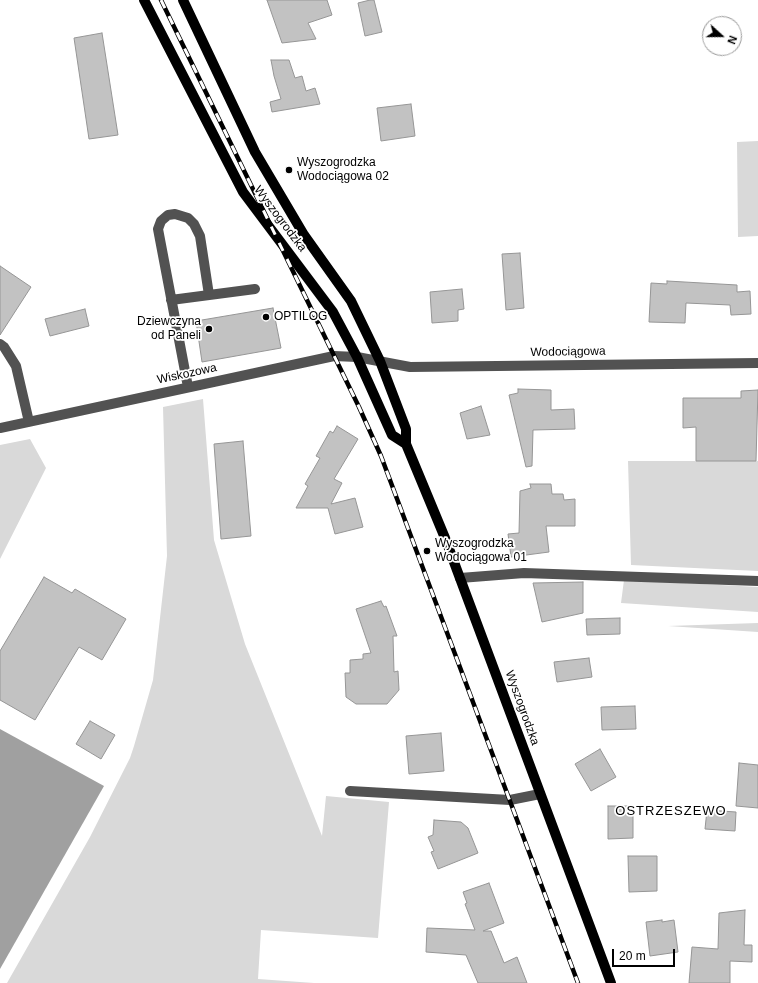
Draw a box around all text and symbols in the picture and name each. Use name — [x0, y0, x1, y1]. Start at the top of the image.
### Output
north arrow — [702, 16, 742, 56]
text: N — [725, 34, 739, 46]
place label: Wyszogrodzka Wodociągowa 02 — [297, 156, 389, 184]
marker: Wyszogrodzka Wodociągowa 02 — [284, 165, 294, 175]
street label: Wyszogrodzka — [251, 183, 309, 255]
place label: OPTILOG — [274, 310, 327, 324]
marker: OPTILOG — [261, 312, 271, 322]
place label: Dziewczyna od Paneli — [137, 315, 201, 343]
marker: Dziewczyna od Paneli — [204, 324, 214, 334]
street label: Wodociągowa — [530, 344, 606, 360]
street label: Wiskozowa — [156, 361, 218, 387]
place label: Wyszogrodzka Wodociągowa 01 — [435, 537, 527, 565]
marker: Wyszogrodzka Wodociągowa 01 — [422, 546, 432, 556]
street label: Wyszogrodzka — [502, 669, 542, 747]
district label: OSTRZESZEWO — [615, 803, 727, 819]
scale bar — [614, 941, 677, 967]
text: 20 m — [619, 949, 646, 963]

